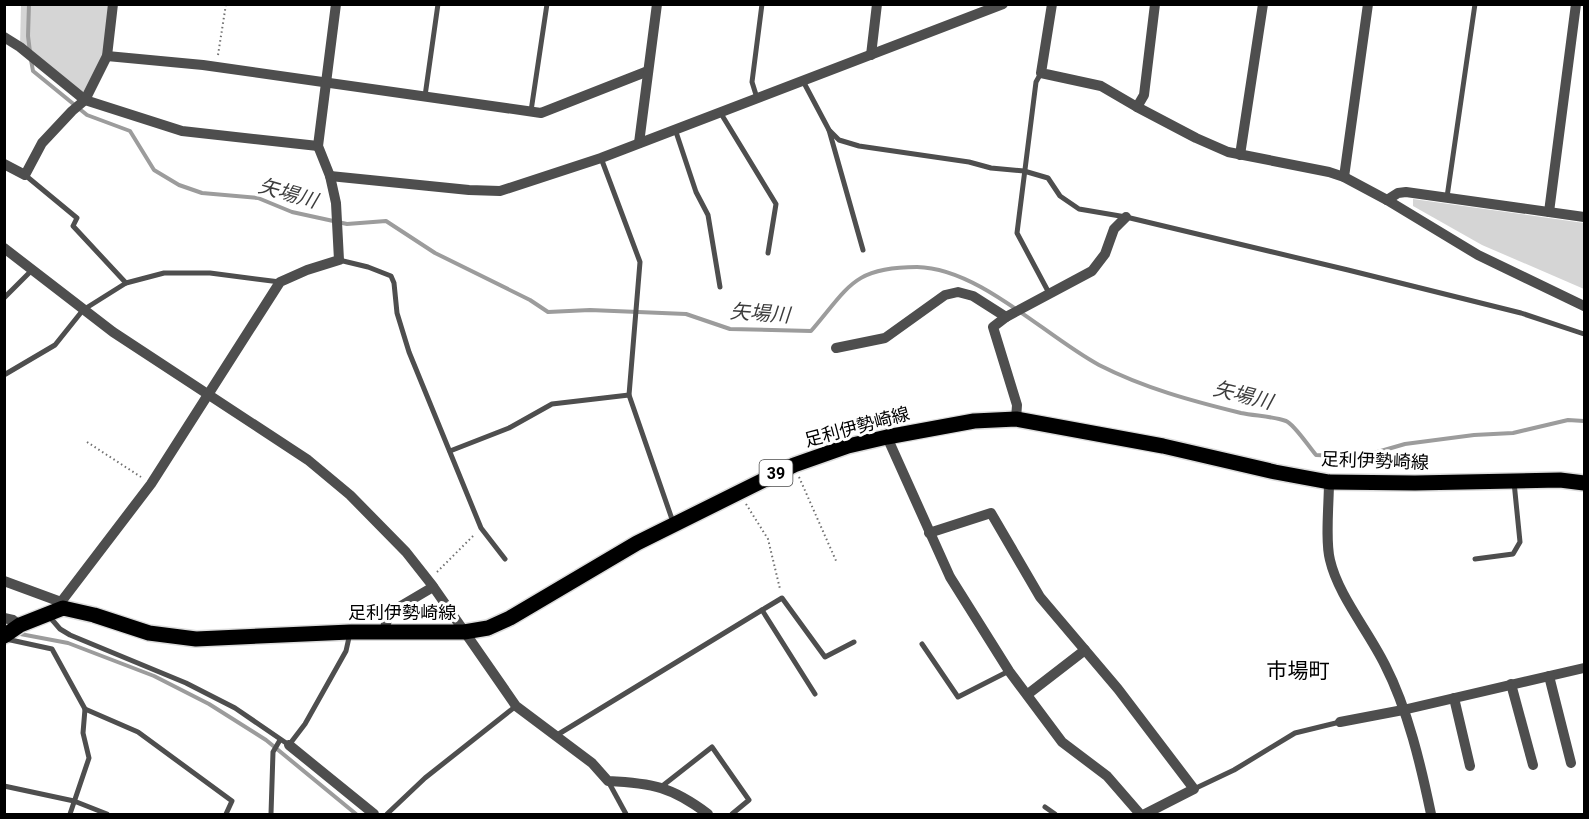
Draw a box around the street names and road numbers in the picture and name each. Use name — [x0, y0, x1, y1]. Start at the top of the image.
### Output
street label: 足利伊勢崎線 — [802, 402, 912, 451]
street label: 足利伊勢崎線 — [1321, 448, 1429, 473]
road number: 39 — [760, 460, 792, 486]
street label: 足利伊勢崎線 — [348, 602, 456, 623]

